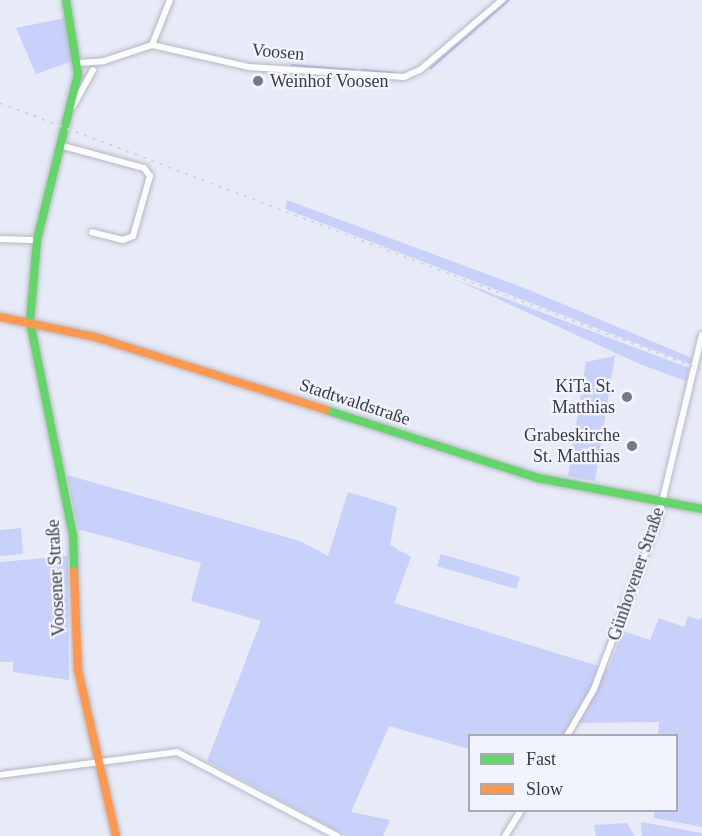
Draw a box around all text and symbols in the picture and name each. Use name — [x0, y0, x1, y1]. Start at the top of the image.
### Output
street label: Voosen — [251, 39, 305, 65]
place label: Weinhof Voosen — [270, 70, 389, 92]
marker: Weinhof Voosen — [251, 74, 265, 88]
street label: Stadtwaldstraße — [297, 374, 413, 430]
place label: KiTa St. Matthias — [552, 376, 615, 418]
marker: KiTa St. Matthias — [620, 390, 634, 404]
place label: Grabeskirche St. Matthias — [524, 425, 620, 468]
marker: Grabeskirche St. Matthias — [625, 439, 639, 453]
street label: Günhovener Straße — [603, 505, 669, 643]
street label: Voosener Straße — [42, 519, 70, 637]
legend — [468, 734, 678, 812]
text: Fast — [526, 749, 556, 769]
text: Slow — [526, 779, 563, 799]

